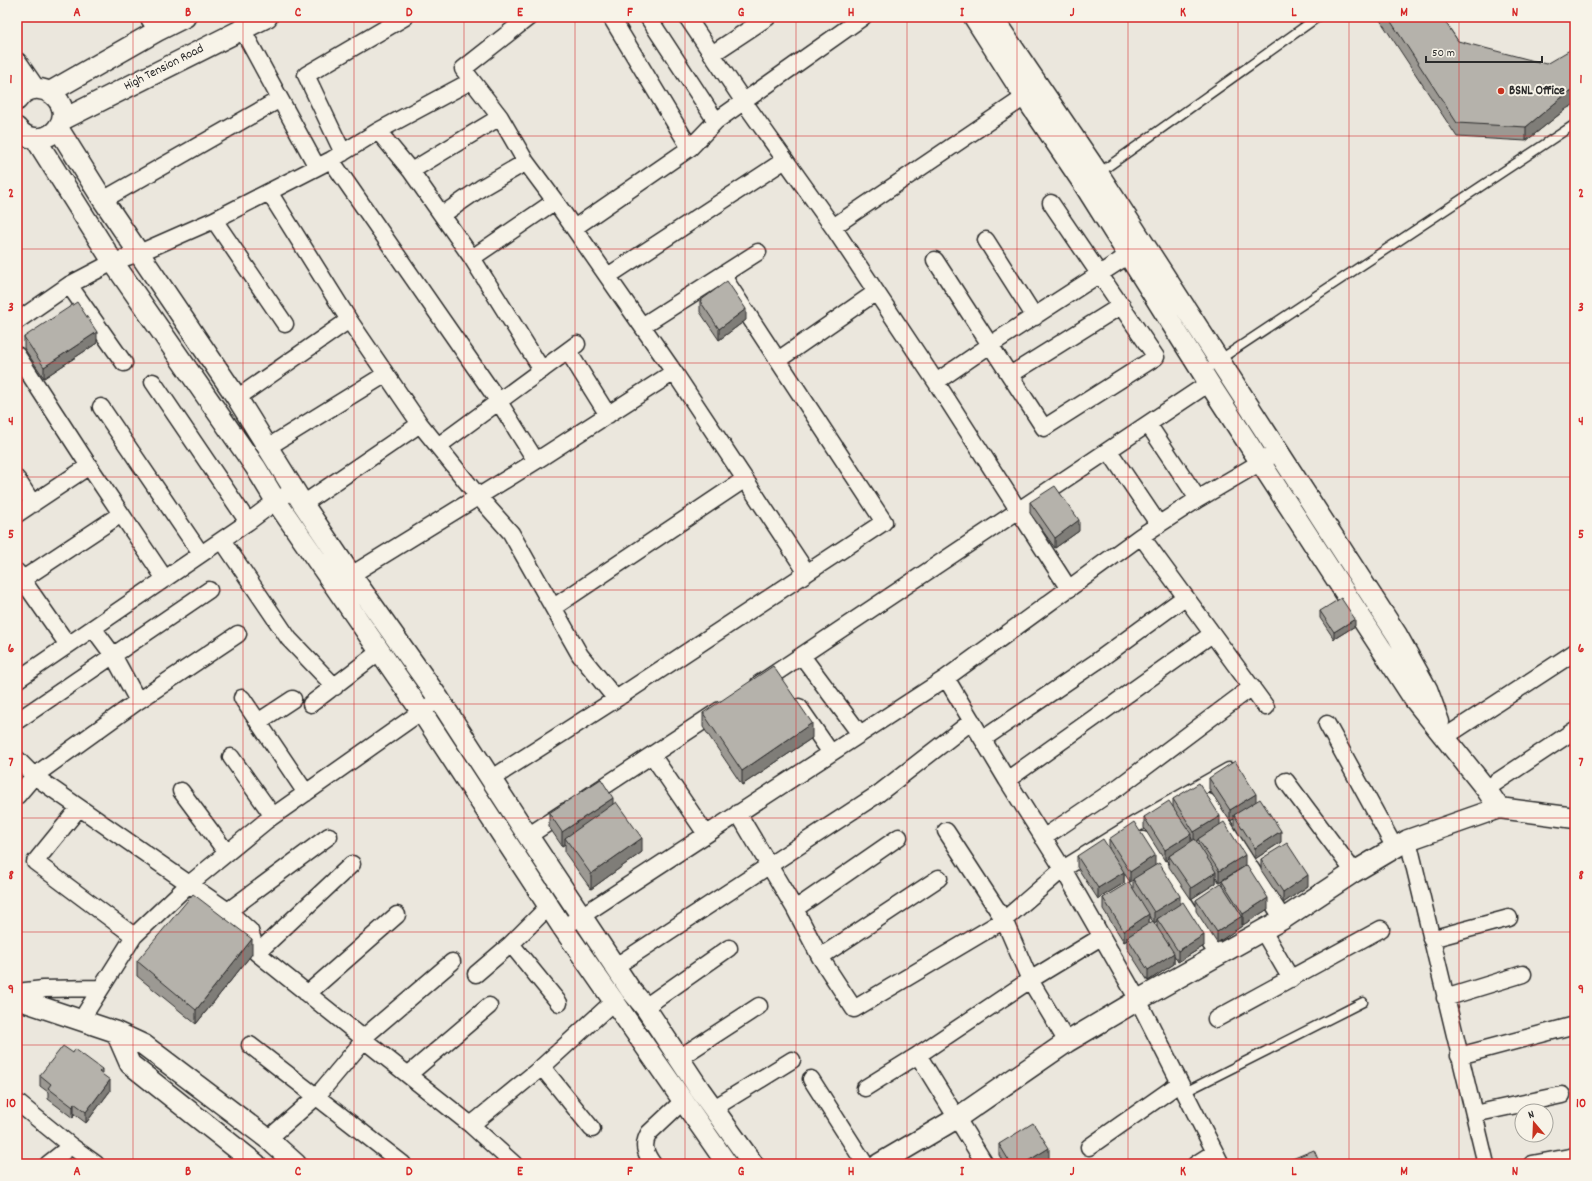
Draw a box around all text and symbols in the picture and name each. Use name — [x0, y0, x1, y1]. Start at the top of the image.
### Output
text: A — [73, 4, 81, 23]
text: B — [185, 4, 191, 23]
text: C — [295, 4, 302, 23]
text: D — [406, 4, 413, 23]
text: E — [517, 4, 524, 23]
text: F — [627, 4, 633, 23]
text: G — [738, 4, 745, 23]
text: H — [848, 4, 855, 23]
text: I — [960, 4, 965, 23]
text: J — [1070, 4, 1075, 23]
text: K — [1180, 4, 1186, 23]
text: L — [1291, 4, 1297, 23]
text: M — [1400, 4, 1408, 23]
text: N — [1512, 4, 1518, 23]
scale bar — [1426, 38, 1542, 64]
street label: High Tension Road — [121, 40, 207, 96]
text: 50 m — [1432, 45, 1455, 62]
text: 1 — [10, 71, 13, 90]
text: 1 — [1580, 71, 1583, 90]
place label: BSNL Office — [1509, 82, 1565, 101]
marker: BSNL Office — [1496, 86, 1506, 96]
text: 2 — [8, 185, 14, 204]
text: 2 — [1578, 185, 1584, 204]
text: 3 — [8, 299, 14, 318]
text: 3 — [1578, 299, 1584, 318]
text: 4 — [8, 413, 14, 432]
text: 4 — [1578, 413, 1584, 432]
text: 5 — [8, 526, 14, 545]
text: 5 — [1578, 526, 1584, 545]
text: 6 — [8, 640, 15, 659]
text: 6 — [1578, 640, 1585, 659]
text: 7 — [9, 754, 14, 773]
text: 7 — [1579, 754, 1584, 773]
text: 8 — [8, 867, 14, 886]
text: 8 — [1578, 867, 1584, 886]
text: 9 — [8, 981, 14, 1000]
text: 9 — [1578, 981, 1584, 1000]
text: 10 — [6, 1095, 16, 1114]
text: 10 — [1576, 1095, 1586, 1114]
north arrow — [1514, 1103, 1554, 1143]
text: N — [1526, 1107, 1537, 1124]
text: A — [73, 1163, 81, 1181]
text: B — [185, 1163, 191, 1181]
text: C — [295, 1163, 302, 1181]
text: D — [406, 1163, 413, 1181]
text: E — [517, 1163, 524, 1181]
text: F — [627, 1163, 633, 1181]
text: G — [738, 1163, 745, 1181]
text: H — [848, 1163, 855, 1181]
text: I — [960, 1163, 965, 1181]
text: J — [1070, 1163, 1075, 1181]
text: K — [1180, 1163, 1186, 1181]
text: L — [1291, 1163, 1297, 1181]
text: M — [1400, 1163, 1408, 1181]
text: N — [1512, 1163, 1518, 1181]

